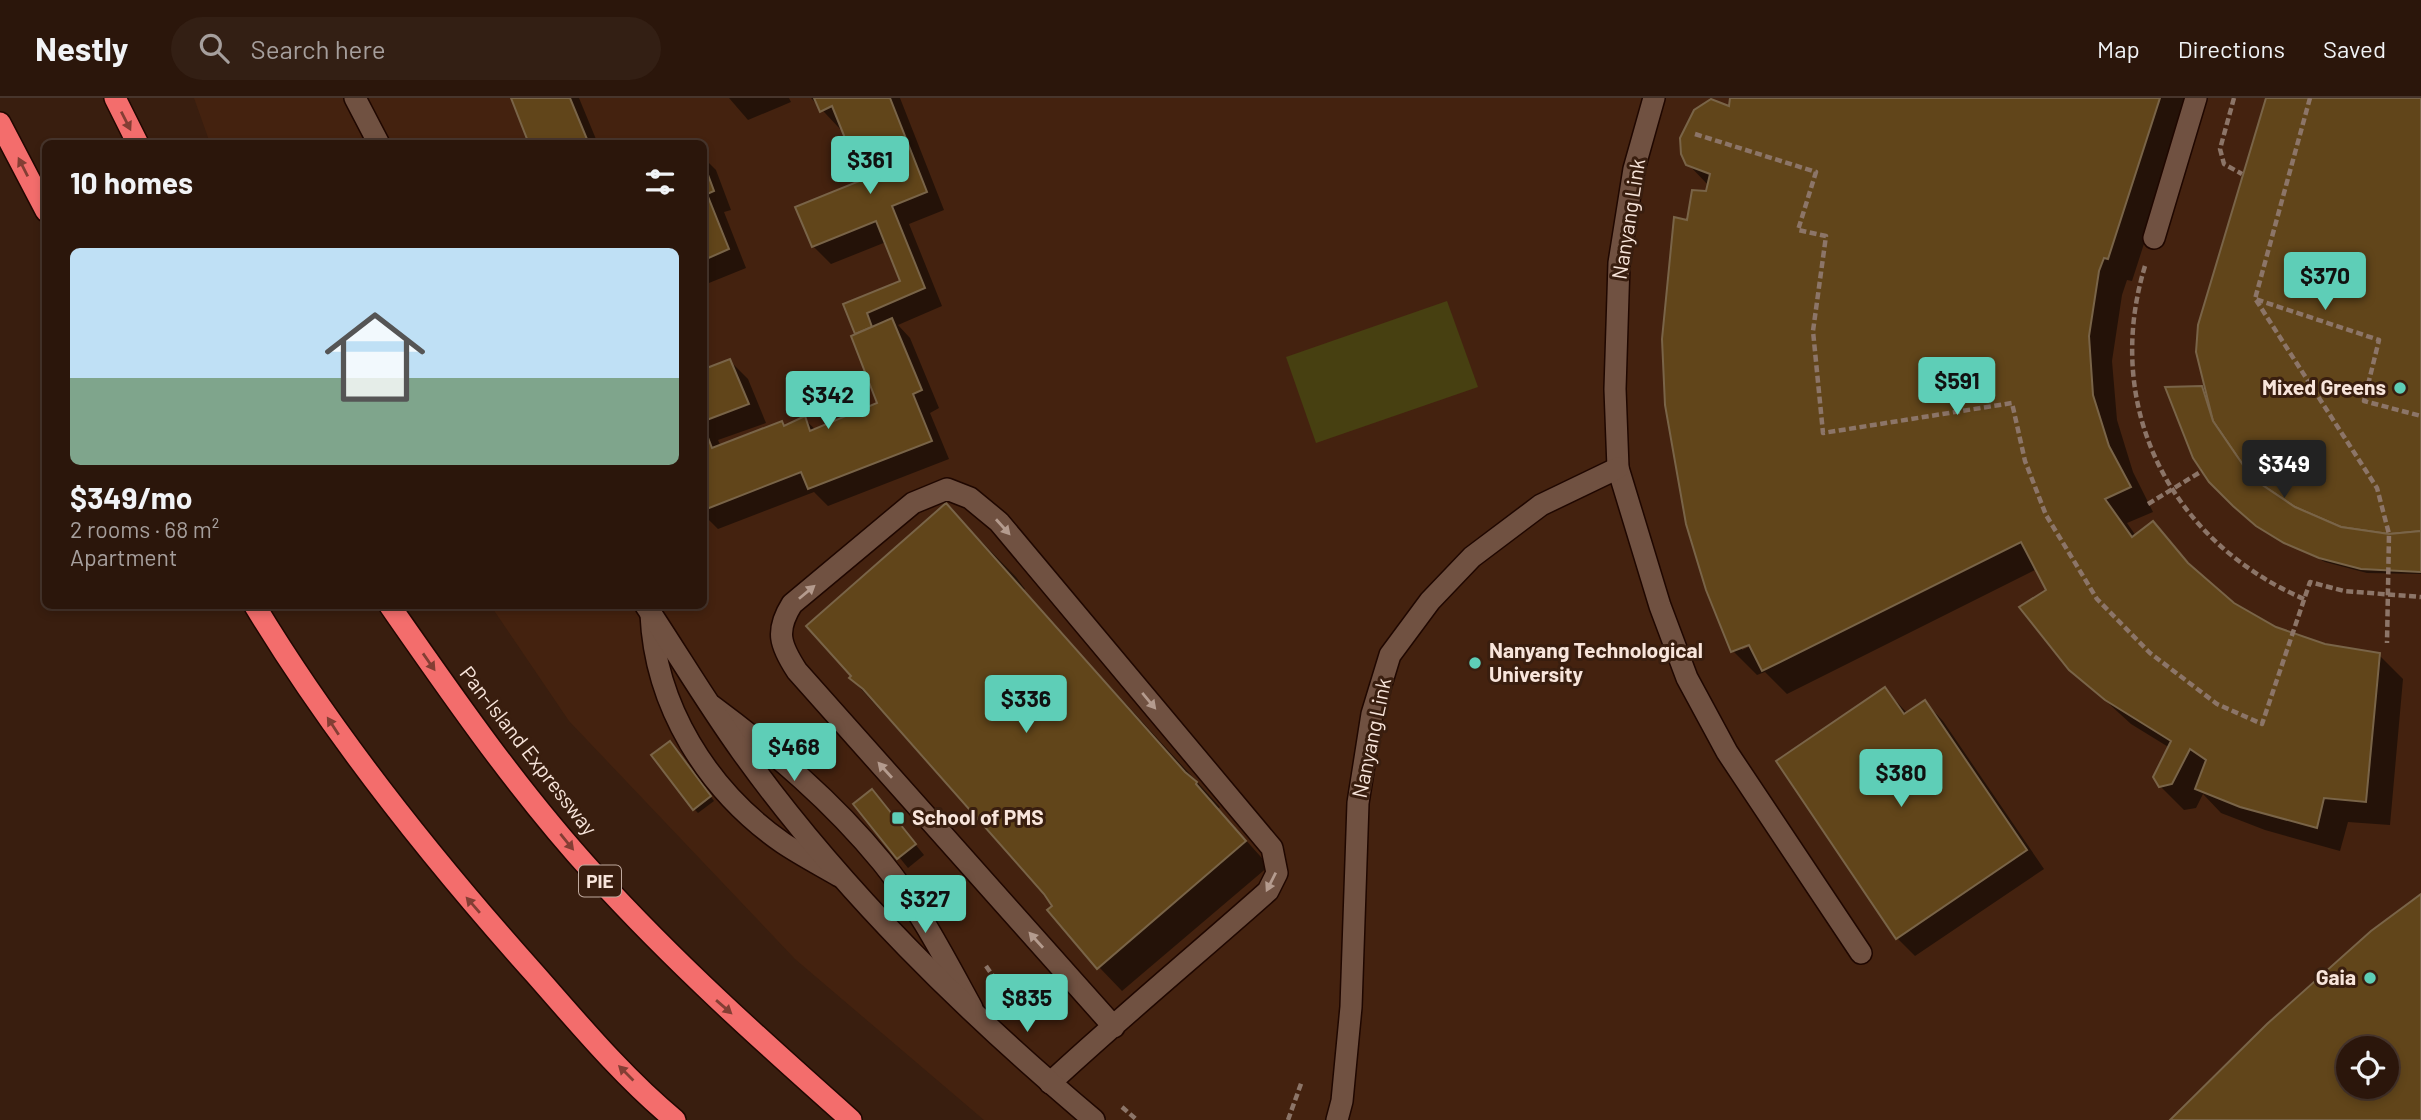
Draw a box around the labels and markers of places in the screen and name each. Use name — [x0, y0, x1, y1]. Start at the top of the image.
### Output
pin: $361 — [829, 136, 911, 196]
pin: $370 — [2284, 252, 2366, 312]
pin: $591 — [1916, 358, 1998, 417]
pin: $342 — [787, 372, 869, 431]
place label: Mixed Greens — [2262, 374, 2386, 399]
marker: Mixed Greens — [2392, 380, 2408, 396]
pin: $349 — [2243, 440, 2325, 500]
place label: Nanyang Technological University — [1489, 637, 1703, 686]
marker: Nanyang Technological University — [1467, 655, 1483, 671]
pin: $336 — [985, 676, 1067, 735]
pin: $468 — [753, 724, 835, 783]
pin: $380 — [1860, 750, 1942, 809]
place label: School of PMS — [912, 804, 1044, 829]
marker: School of PMS — [890, 810, 906, 826]
pin: $327 — [884, 876, 966, 935]
place label: Gaia — [2316, 964, 2356, 989]
marker: Gaia — [2362, 970, 2378, 986]
pin: $835 — [986, 974, 1068, 1034]

